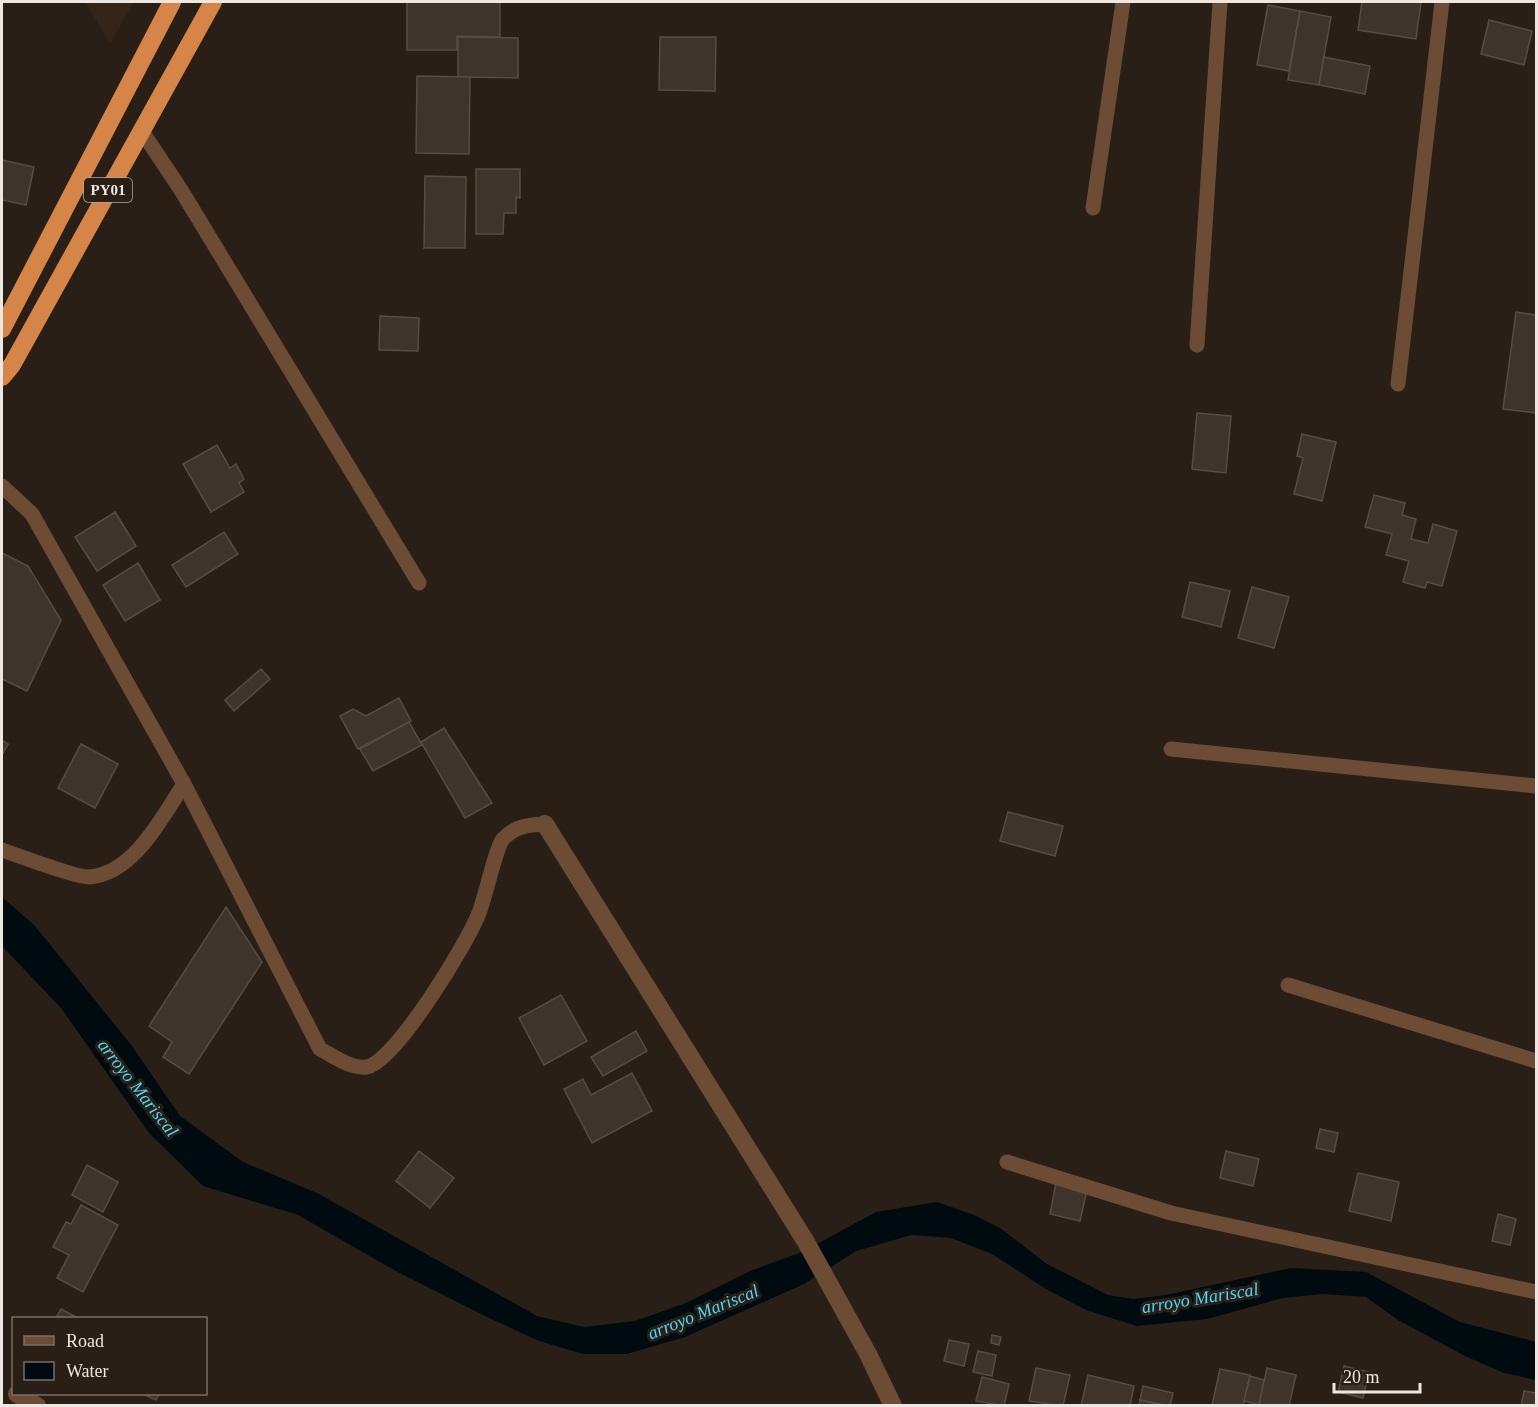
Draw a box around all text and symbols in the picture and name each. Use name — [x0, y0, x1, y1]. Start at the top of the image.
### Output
road number: PY01 — [84, 178, 132, 202]
water label: arroyo Mariscal — [94, 1035, 182, 1141]
water label: arroyo Mariscal — [1140, 1279, 1260, 1317]
water label: arroyo Mariscal — [645, 1281, 761, 1343]
legend — [12, 1317, 207, 1395]
text: Road — [66, 1331, 104, 1351]
scale bar — [1334, 1356, 1420, 1394]
text: Water — [66, 1361, 109, 1381]
text: 20 m — [1343, 1367, 1380, 1387]

